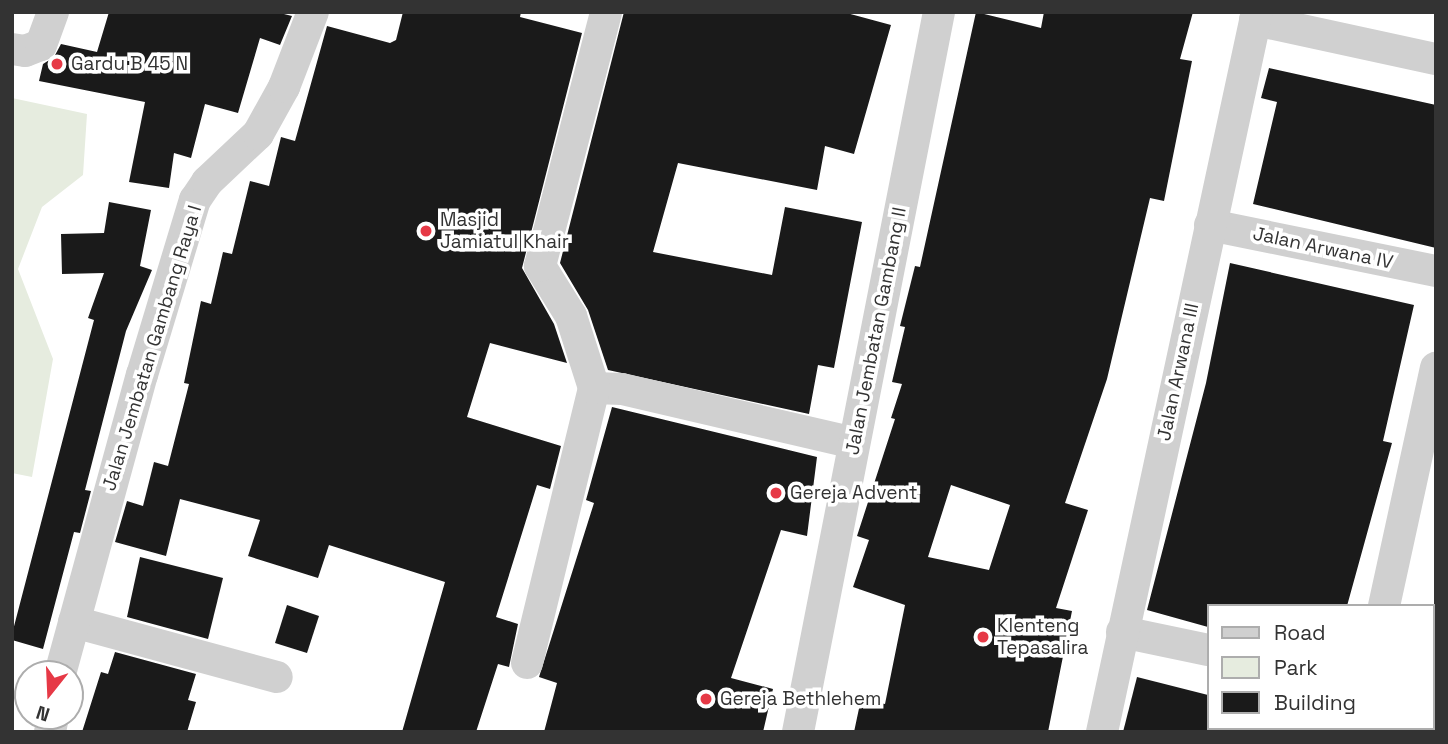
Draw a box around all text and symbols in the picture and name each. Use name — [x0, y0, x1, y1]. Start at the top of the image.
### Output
place label: Gardu B 45 N — [71, 53, 188, 75]
marker: Gardu B 45 N — [49, 56, 65, 72]
street label: Jalan Jembatan Gambang Raya I — [98, 202, 206, 494]
street label: Jalan Jembatan Gambang II — [841, 205, 911, 457]
place label: Masjid Jamiatul Khair — [440, 209, 569, 253]
street label: Jalan Arwana IV — [1251, 222, 1395, 274]
marker: Masjid Jamiatul Khair — [418, 223, 434, 239]
street label: Jalan Arwana III — [1152, 301, 1204, 443]
place label: Gereja Advent — [790, 482, 918, 504]
marker: Gereja Advent — [768, 485, 784, 501]
legend — [1206, 604, 1434, 730]
place label: Klenteng Tepasalira — [997, 615, 1089, 659]
text: Road — [1274, 619, 1326, 646]
marker: Klenteng Tepasalira — [975, 629, 991, 645]
text: Park — [1274, 654, 1318, 681]
north arrow — [14, 660, 84, 730]
place label: Gereja Bethlehem — [720, 688, 881, 710]
text: Building — [1274, 689, 1356, 716]
marker: Gereja Bethlehem — [698, 691, 714, 707]
text: N — [33, 700, 53, 727]

